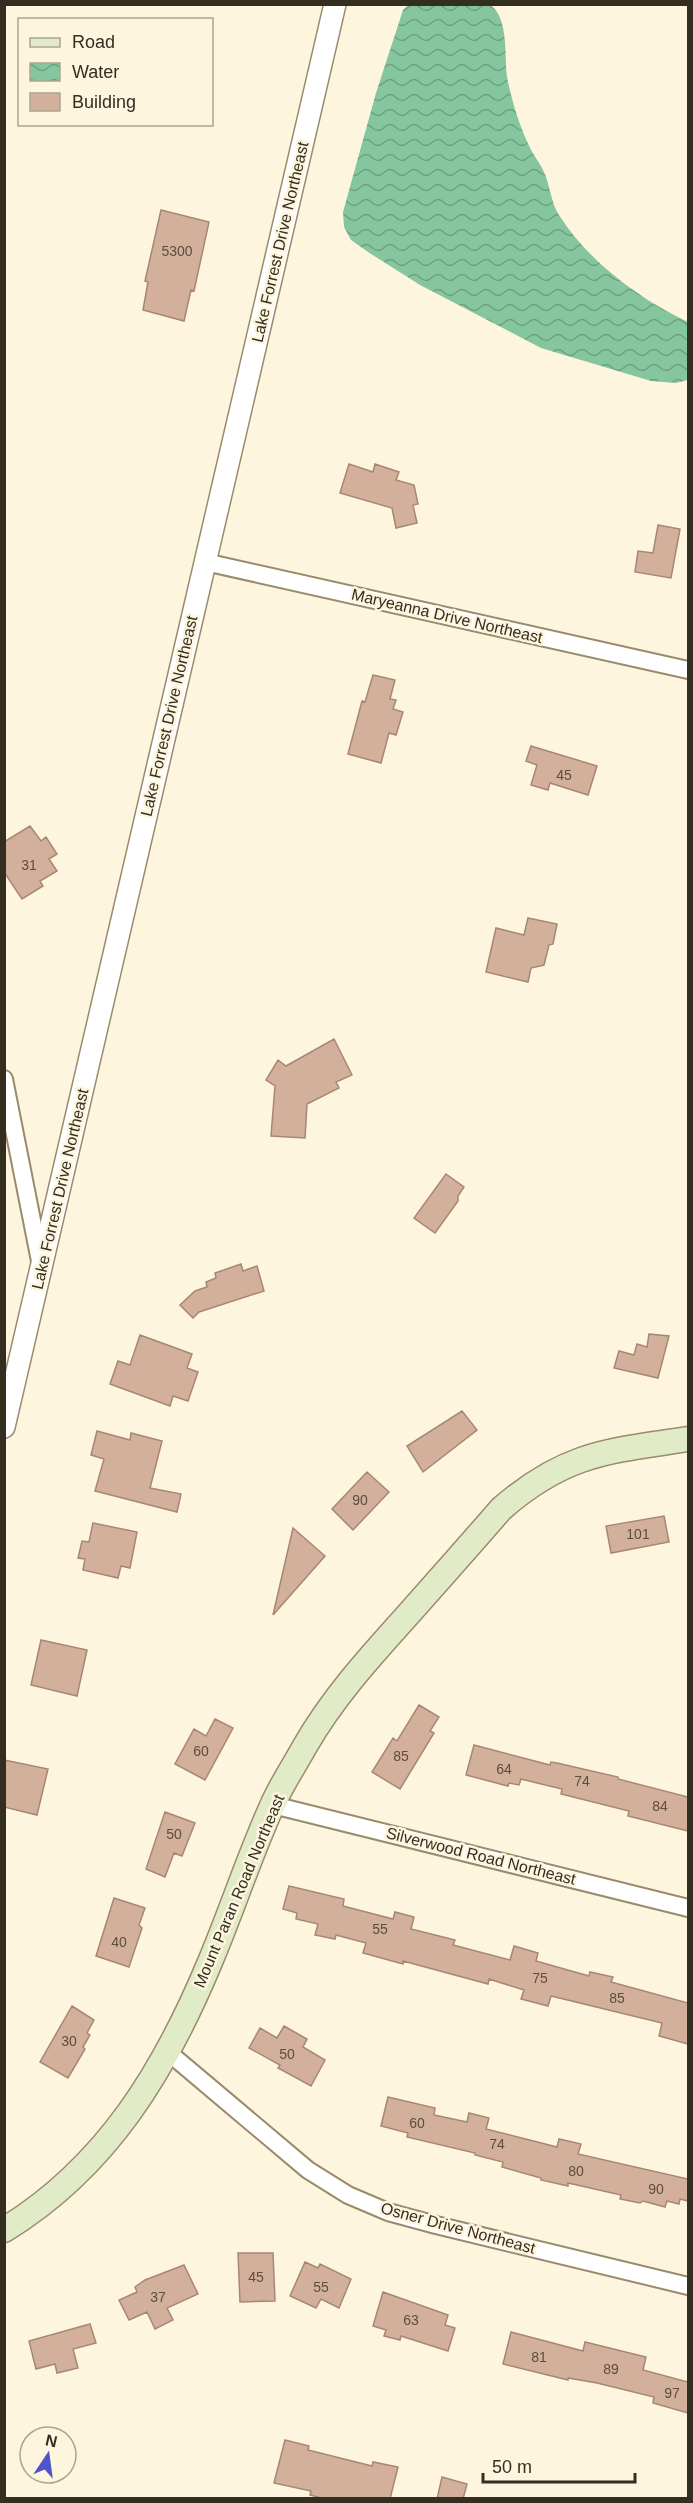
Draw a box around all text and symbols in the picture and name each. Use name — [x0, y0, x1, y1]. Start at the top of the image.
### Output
legend — [18, 18, 213, 126]
text: Road — [72, 32, 115, 52]
text: Water — [72, 62, 119, 82]
text: Building — [72, 92, 136, 112]
street label: Lake Forrest Drive Northeast — [249, 139, 312, 344]
house number: 5300 — [161, 243, 193, 259]
street label: Maryeanna Drive Northeast — [350, 586, 545, 646]
street label: Lake Forrest Drive Northeast — [138, 613, 201, 818]
house number: 45 — [556, 767, 572, 783]
house number: 31 — [21, 857, 37, 873]
street label: Lake Forrest Drive Northeast — [29, 1086, 92, 1291]
house number: 90 — [352, 1492, 368, 1508]
house number: 101 — [626, 1526, 650, 1542]
house number: 60 — [193, 1743, 209, 1759]
house number: 85 — [393, 1748, 409, 1764]
house number: 64 — [496, 1761, 512, 1777]
house number: 74 — [574, 1773, 590, 1789]
street label: Mount Paran Road Northeast — [191, 1791, 288, 1990]
house number: 84 — [652, 1798, 668, 1814]
street label: Silverwood Road Northeast — [384, 1824, 578, 1888]
house number: 50 — [166, 1826, 182, 1842]
house number: 55 — [372, 1921, 388, 1937]
house number: 40 — [111, 1934, 127, 1950]
house number: 75 — [532, 1970, 548, 1986]
house number: 85 — [609, 1990, 625, 2006]
house number: 30 — [61, 2033, 77, 2049]
house number: 50 — [279, 2046, 295, 2062]
house number: 60 — [409, 2115, 425, 2131]
house number: 74 — [489, 2136, 505, 2152]
house number: 80 — [568, 2163, 584, 2179]
house number: 90 — [648, 2181, 664, 2197]
street label: Osner Drive Northeast — [379, 2199, 538, 2257]
house number: 45 — [248, 2269, 264, 2285]
house number: 55 — [313, 2279, 329, 2295]
house number: 37 — [150, 2289, 166, 2305]
house number: 63 — [403, 2312, 419, 2328]
house number: 81 — [531, 2349, 547, 2365]
house number: 89 — [603, 2361, 619, 2377]
house number: 97 — [664, 2385, 680, 2401]
north arrow — [18, 2425, 78, 2485]
text: N — [44, 2431, 59, 2450]
scale bar — [483, 2446, 634, 2484]
text: 50 m — [492, 2457, 532, 2477]

